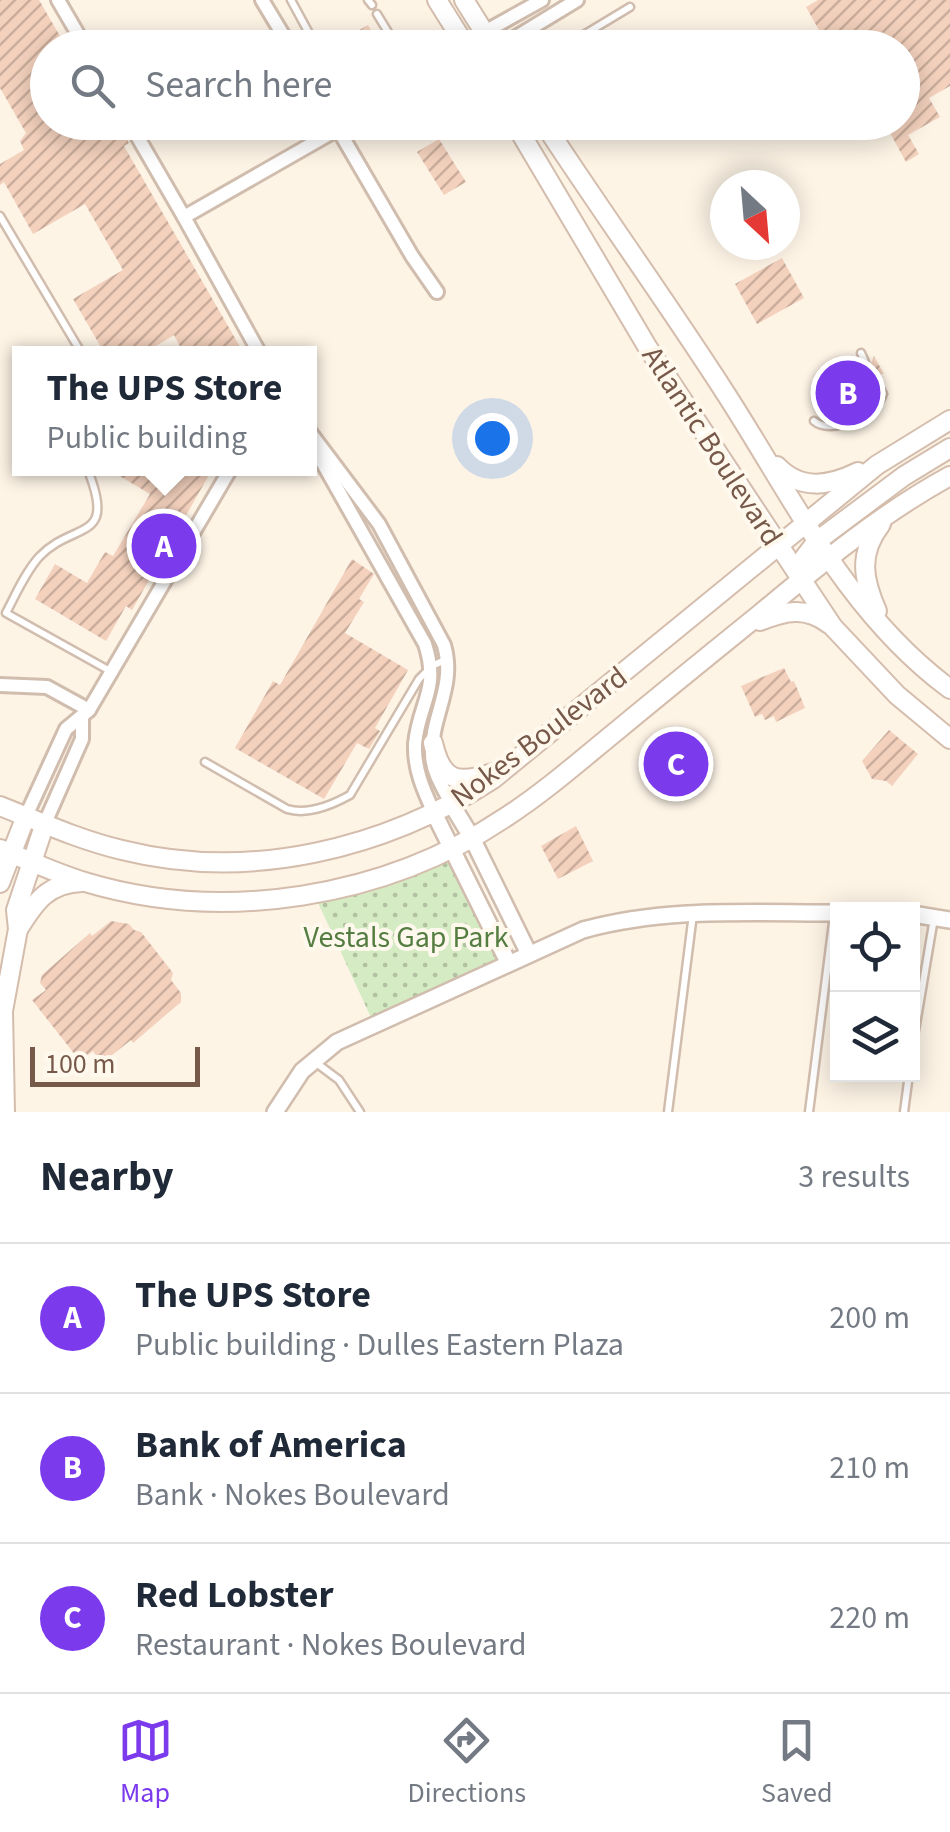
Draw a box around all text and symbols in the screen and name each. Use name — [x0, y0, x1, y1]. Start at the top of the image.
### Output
search box — [30, 30, 920, 140]
icon: search — [65, 58, 120, 113]
text: Search here — [145, 58, 332, 112]
north arrow — [710, 170, 800, 260]
street label: Atlantic Boulevard — [631, 338, 793, 554]
popup — [12, 346, 317, 476]
pin: B — [816, 356, 880, 430]
text: The UPS Store — [47, 361, 282, 415]
your location — [467, 413, 518, 464]
text: Public building — [47, 415, 247, 461]
pin: A — [132, 508, 196, 584]
street label: Nokes Boulevard — [442, 656, 636, 818]
pin: C — [644, 726, 708, 802]
map controls — [830, 902, 920, 1082]
button: locate — [830, 902, 920, 992]
park label: Vestals Gap Park — [303, 916, 509, 959]
button: layers — [830, 992, 920, 1082]
scale bar — [30, 1042, 200, 1086]
text: 100 m — [45, 1044, 116, 1084]
text: Nearby — [40, 1147, 174, 1207]
text: 3 results — [798, 1154, 910, 1200]
text: The UPS Store — [135, 1268, 371, 1322]
text: A — [63, 1295, 82, 1341]
text: 200 m — [829, 1295, 910, 1341]
text: Public building · Dulles Eastern Plaza — [135, 1322, 624, 1368]
text: Bank of America — [135, 1418, 407, 1472]
text: B — [63, 1445, 82, 1491]
text: 210 m — [829, 1445, 910, 1491]
text: Bank · Nokes Boulevard — [135, 1472, 450, 1518]
text: Red Lobster — [135, 1568, 334, 1622]
text: C — [63, 1595, 82, 1641]
text: 220 m — [829, 1595, 910, 1641]
text: Restaurant · Nokes Boulevard — [135, 1622, 527, 1668]
tab: Map — [118, 1713, 173, 1813]
tab: Directions — [408, 1713, 526, 1813]
tab: Saved — [761, 1713, 832, 1813]

